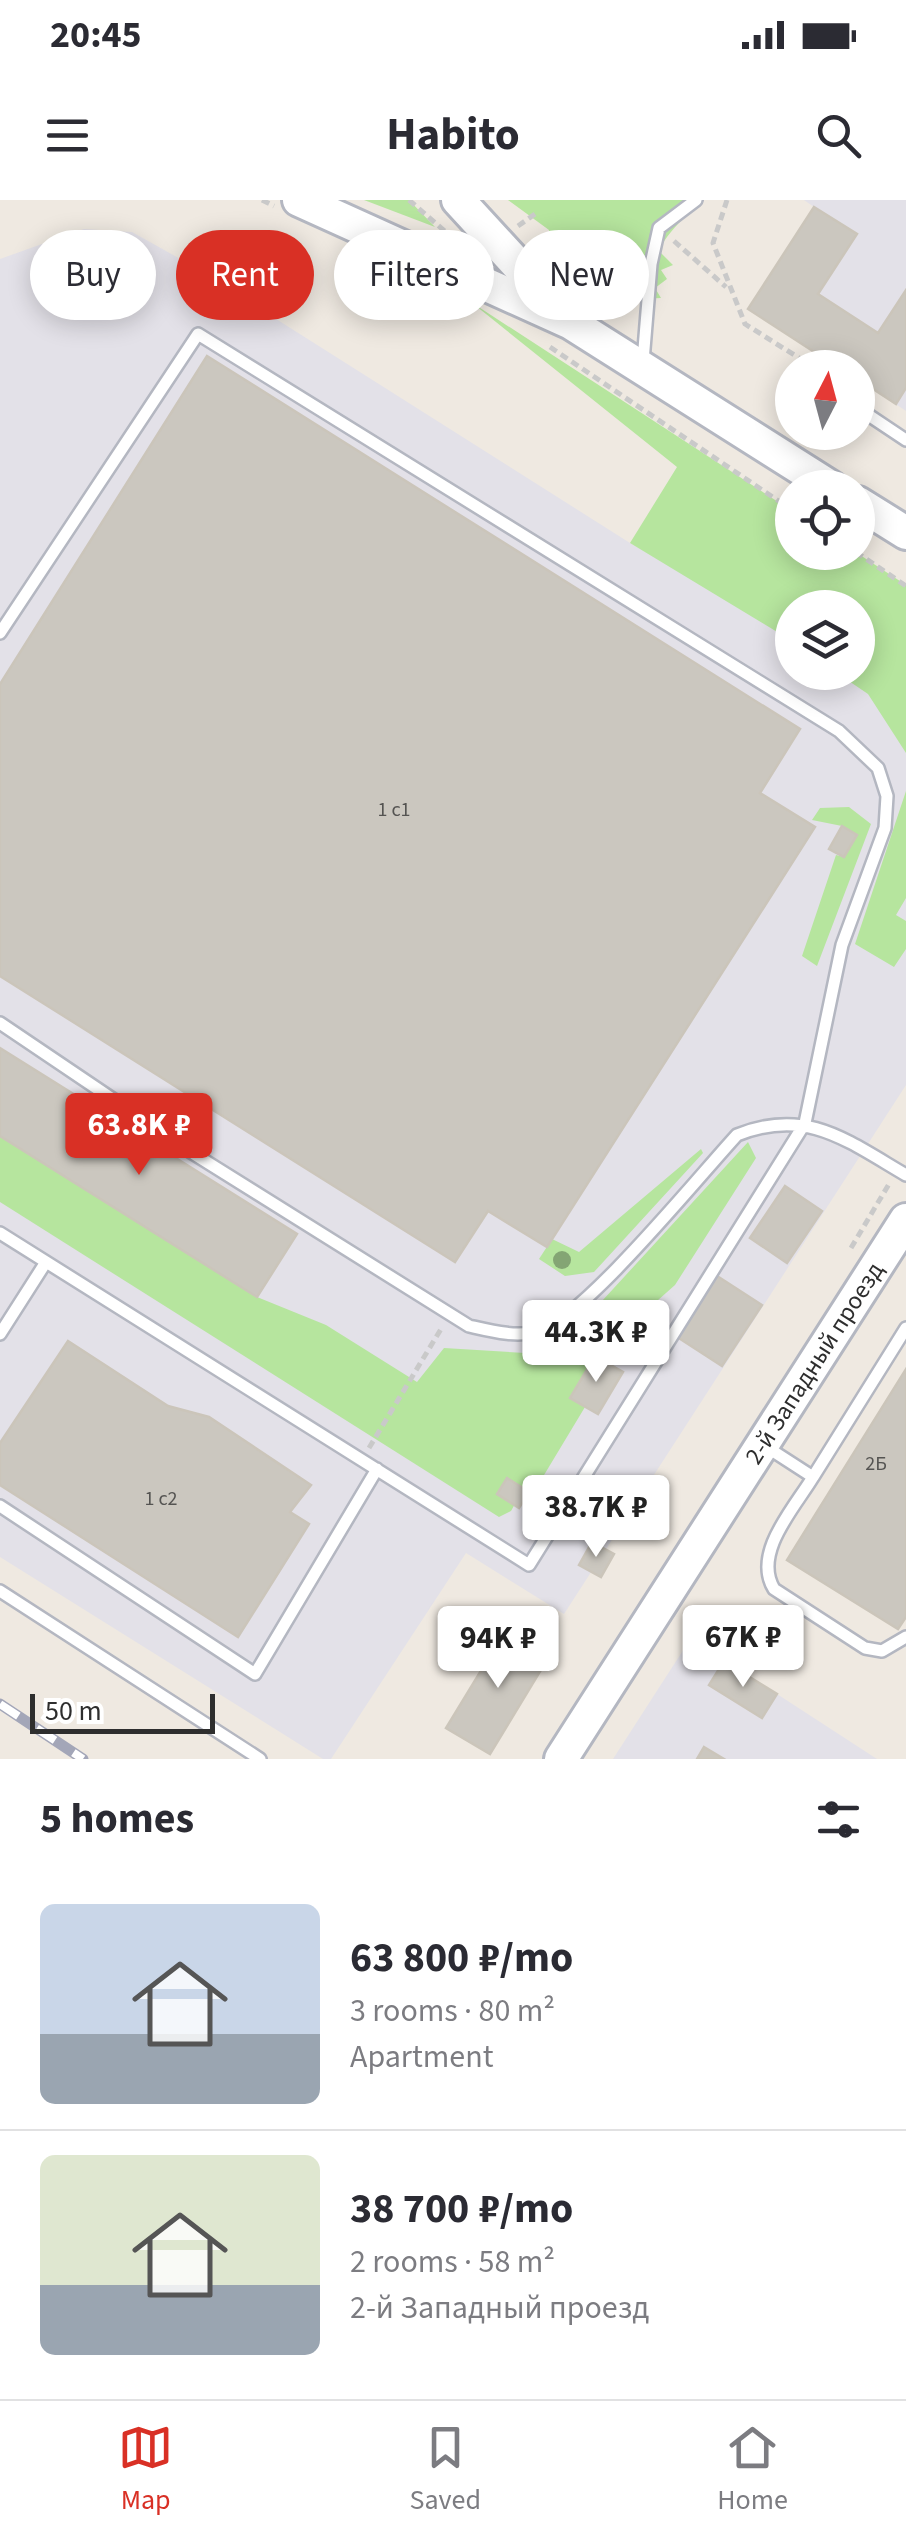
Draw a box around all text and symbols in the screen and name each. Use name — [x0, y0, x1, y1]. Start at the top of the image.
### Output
text: 20:45 — [50, 8, 142, 62]
text: Habito — [386, 103, 520, 167]
icon: menu — [40, 108, 95, 163]
icon: search — [811, 108, 866, 163]
chip: Buy — [30, 230, 156, 320]
chip: Rent — [176, 230, 314, 320]
chip: Filters — [334, 230, 494, 320]
chip: New — [514, 230, 649, 320]
north arrow — [775, 350, 875, 450]
map controls — [775, 350, 875, 690]
button: locate — [775, 470, 875, 570]
button: layers — [775, 590, 875, 690]
house number: 1 с1 — [378, 796, 411, 824]
pin: 63.8K ₽ — [47, 1093, 231, 1178]
text: 63.8K ₽ — [87, 1102, 191, 1148]
street label: 2-й Западный проезд — [736, 1255, 893, 1471]
pin: 44.3K ₽ — [504, 1300, 688, 1385]
text: 44.3K ₽ — [544, 1309, 648, 1355]
house number: 2Б — [865, 1450, 887, 1478]
pin: 38.7K ₽ — [504, 1475, 688, 1560]
text: 38.7K ₽ — [544, 1484, 648, 1530]
house number: 1 с2 — [145, 1485, 178, 1513]
pin: 67K ₽ — [673, 1605, 813, 1690]
pin: 94K ₽ — [428, 1606, 568, 1691]
text: 67K ₽ — [705, 1614, 781, 1660]
text: 94K ₽ — [460, 1615, 536, 1661]
scale bar — [30, 1689, 215, 1734]
text: 50 m — [45, 1691, 102, 1731]
text: 5 homes — [40, 1789, 194, 1849]
icon: filters — [811, 1792, 866, 1847]
text: 63 800 ₽/mo — [350, 1928, 573, 1988]
icon: home — [120, 1944, 240, 2064]
text: 3 rooms · 80 m² — [350, 1988, 555, 2034]
text: Apartment — [350, 2034, 493, 2080]
text: 38 700 ₽/mo — [350, 2179, 573, 2239]
icon: home — [120, 2195, 240, 2315]
text: 2 rooms · 58 m² — [350, 2239, 555, 2285]
text: 2-й Западный проезд — [350, 2285, 649, 2331]
tab: Map — [118, 2420, 173, 2520]
tab: Saved — [409, 2420, 481, 2520]
tab: Home — [717, 2420, 788, 2520]

